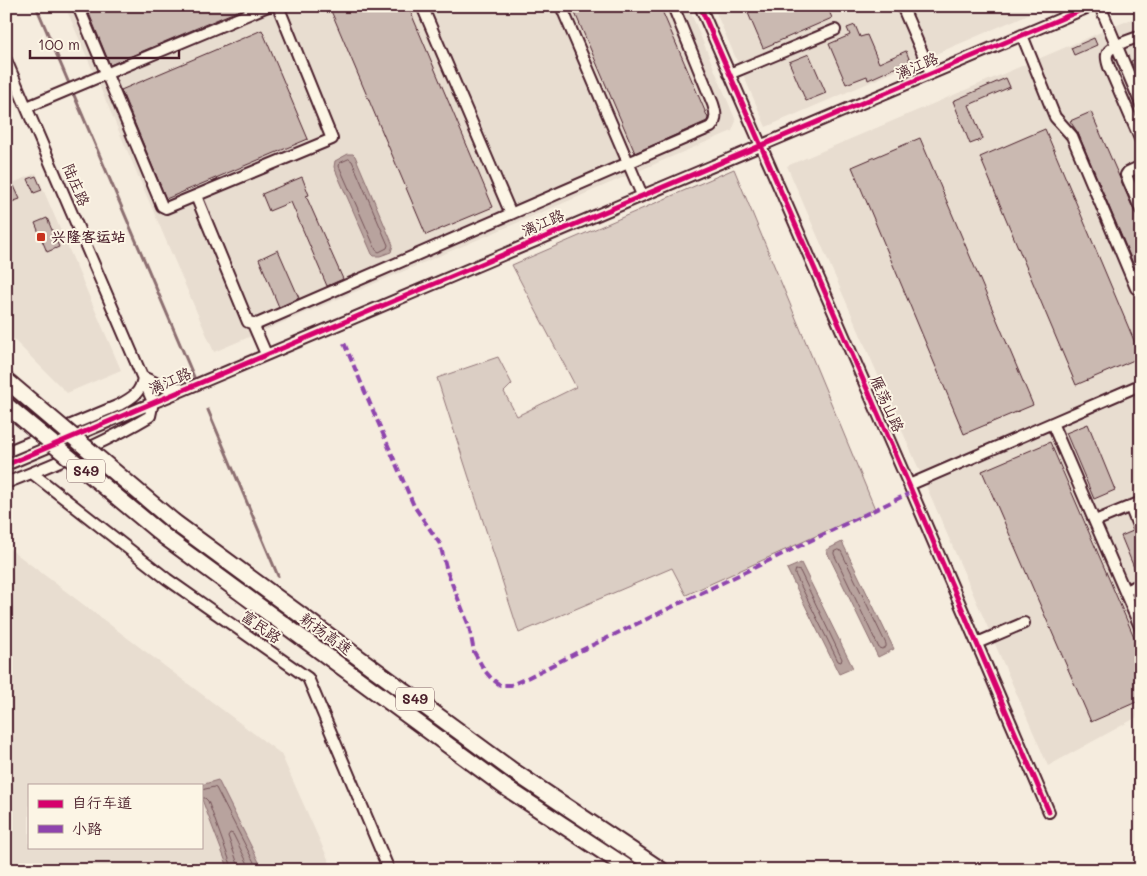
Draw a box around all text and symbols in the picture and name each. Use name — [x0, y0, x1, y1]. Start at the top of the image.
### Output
scale bar — [30, 28, 179, 60]
text: 100 m — [38, 34, 80, 54]
street label: 漓江路 — [892, 47, 941, 83]
street label: 陆庄路 — [59, 160, 95, 209]
street label: 漓江路 — [518, 204, 567, 240]
place label: 兴隆客运站 — [51, 226, 126, 246]
marker: 兴隆客运站 — [35, 231, 47, 243]
street label: 漓江路 — [145, 362, 194, 398]
street label: 雁荡山路 — [867, 372, 909, 435]
road number: S49 — [67, 460, 105, 482]
street label: 富民路 — [237, 605, 286, 647]
street label: 新扬高速 — [296, 607, 357, 659]
road number: S49 — [396, 688, 434, 711]
legend — [28, 784, 202, 848]
text: 自行车道 — [72, 792, 132, 812]
text: 小路 — [72, 818, 102, 838]

